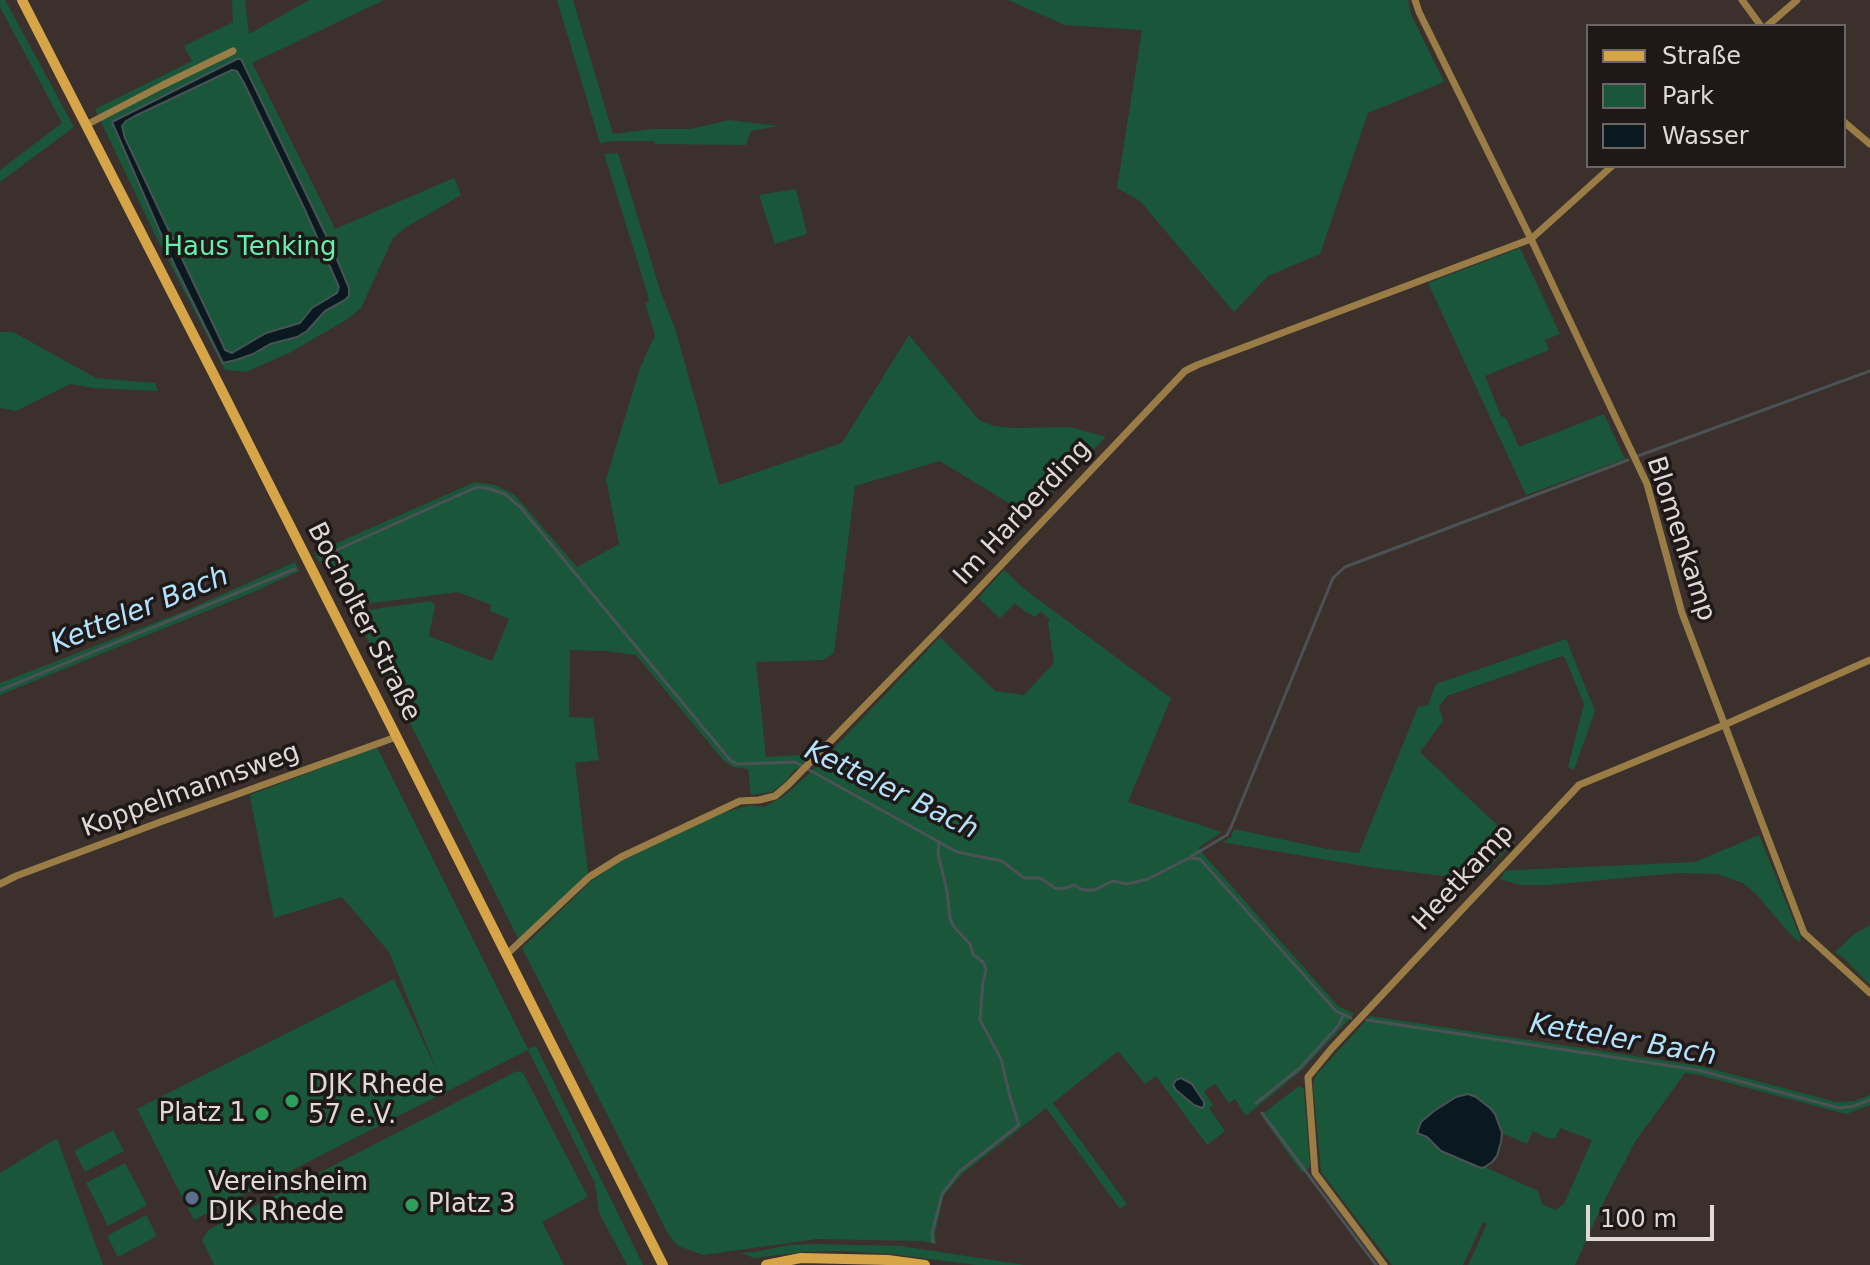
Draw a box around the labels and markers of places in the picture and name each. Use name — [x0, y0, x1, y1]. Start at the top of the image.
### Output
place label: DJK Rhede 57 e.V. — [308, 1070, 444, 1132]
marker: DJK Rhede 57 e.V. — [283, 1092, 301, 1110]
place label: Platz 1 — [159, 1098, 246, 1130]
marker: Platz 1 — [253, 1105, 271, 1123]
place label: Vereinsheim DJK Rhede — [208, 1167, 368, 1228]
marker: Vereinsheim DJK Rhede — [183, 1189, 201, 1207]
place label: Platz 3 — [428, 1189, 515, 1221]
marker: Platz 3 — [403, 1196, 421, 1214]

